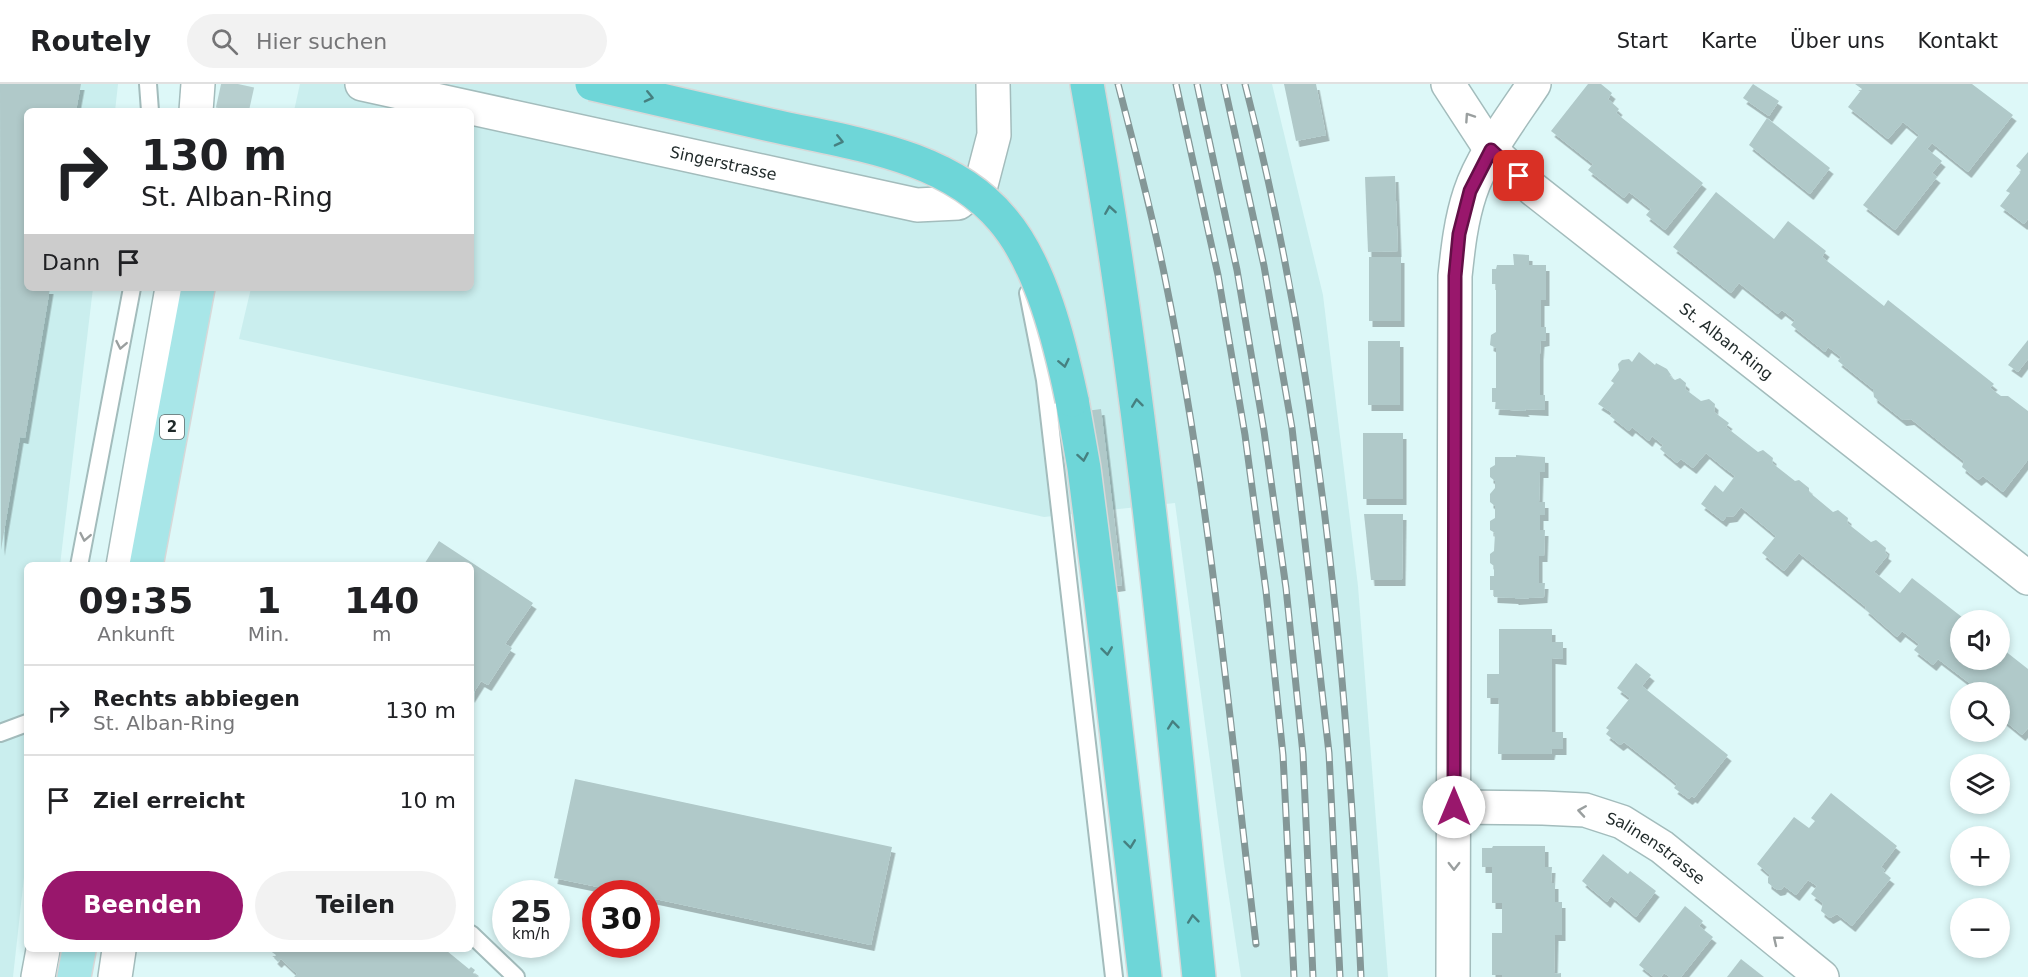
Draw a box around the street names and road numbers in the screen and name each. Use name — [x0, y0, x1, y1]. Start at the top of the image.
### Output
street label: Singerstrasse — [668, 142, 779, 184]
street label: St. Alban-Ring — [1675, 299, 1777, 384]
road number: 2 — [160, 415, 184, 439]
street label: Salinenstrasse — [1603, 808, 1709, 888]

